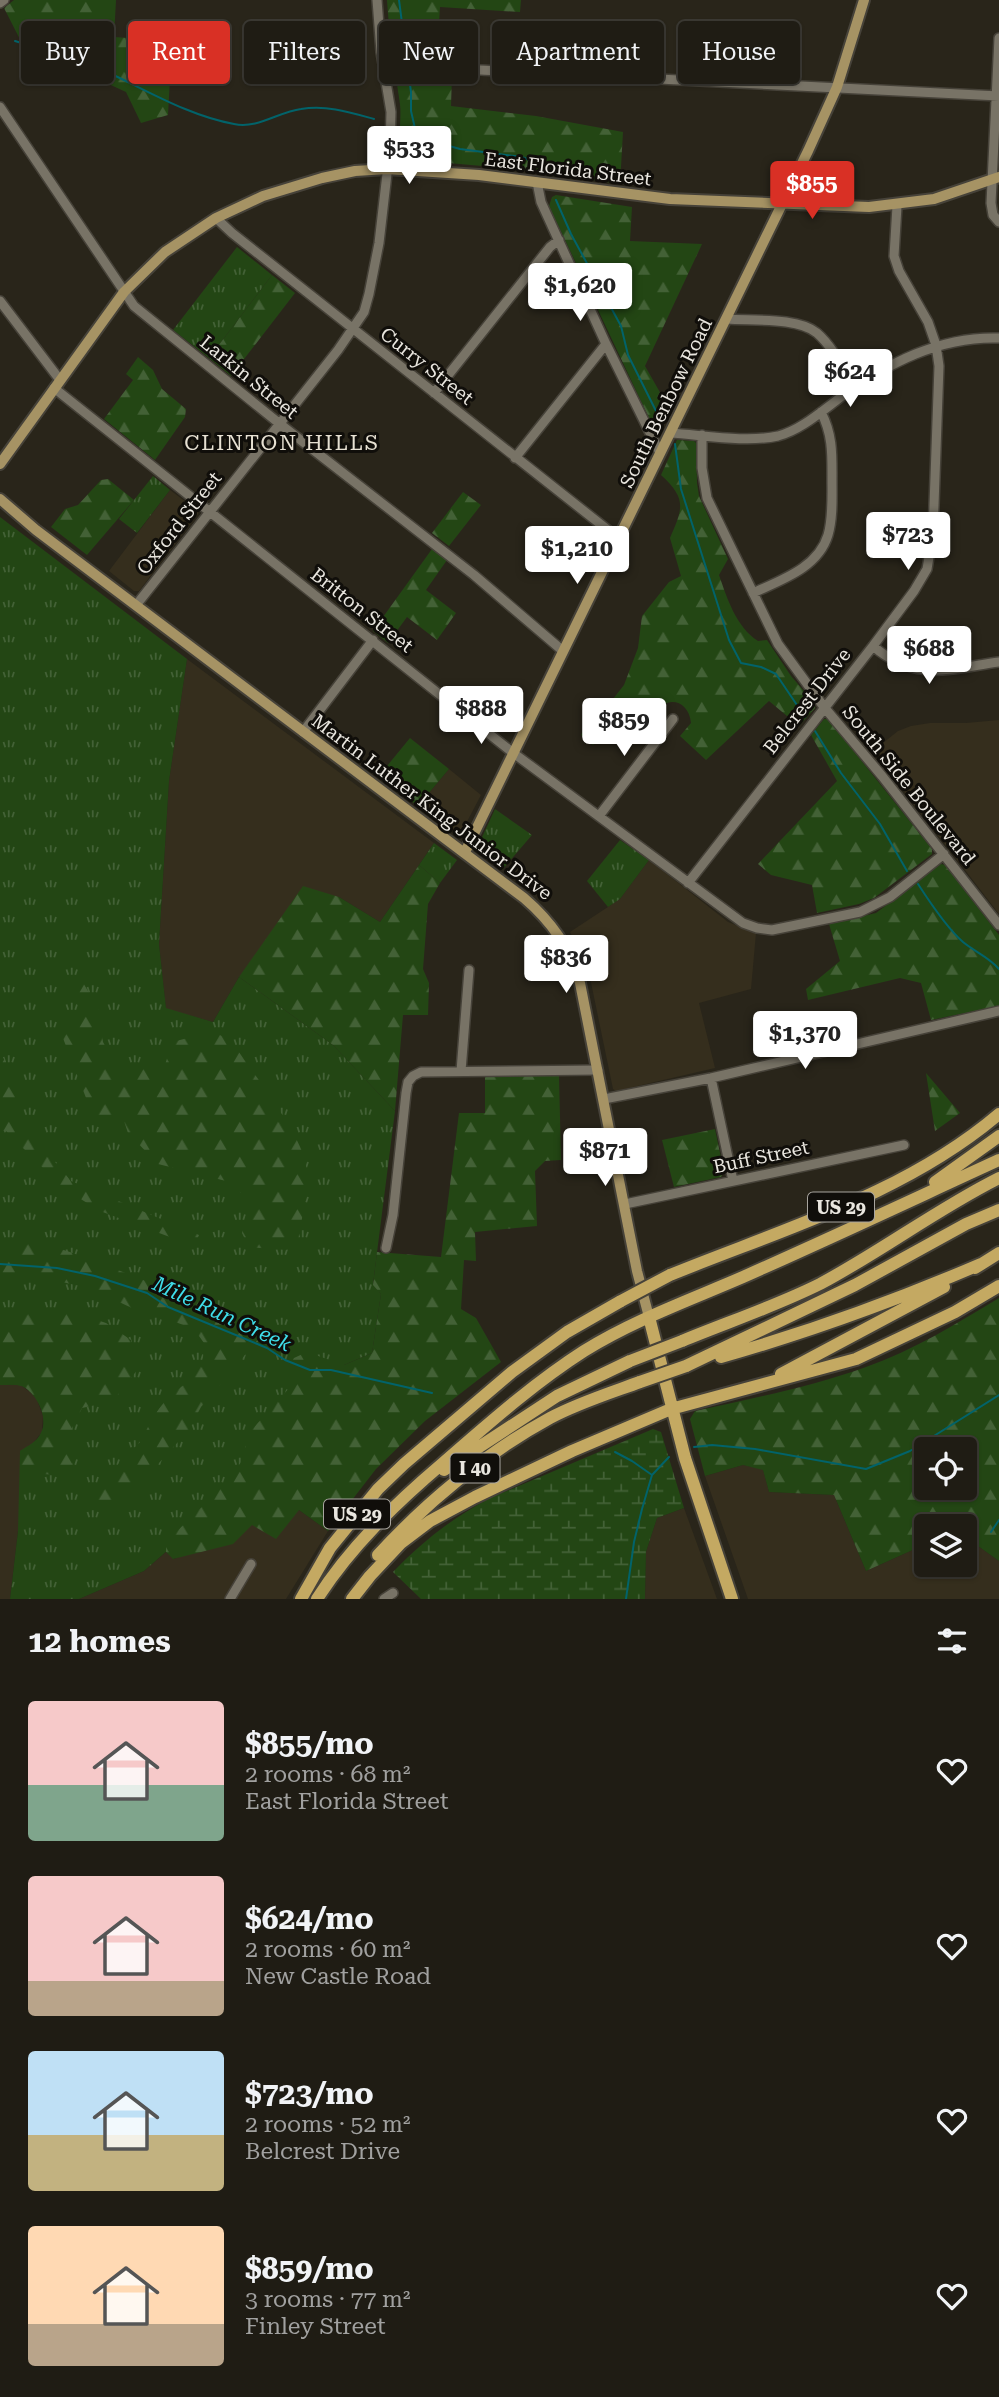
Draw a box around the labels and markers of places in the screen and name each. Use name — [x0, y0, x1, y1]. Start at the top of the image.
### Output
pin: $533 — [368, 127, 450, 186]
pin: $855 — [771, 162, 853, 221]
pin: $1,620 — [523, 264, 637, 323]
pin: $624 — [809, 350, 891, 409]
pin: $723 — [867, 512, 949, 572]
pin: $1,210 — [520, 526, 634, 586]
pin: $688 — [888, 626, 970, 686]
pin: $888 — [440, 686, 522, 746]
pin: $859 — [583, 698, 665, 758]
pin: $836 — [525, 936, 607, 995]
pin: $1,370 — [748, 1012, 862, 1071]
pin: $871 — [564, 1128, 646, 1188]

